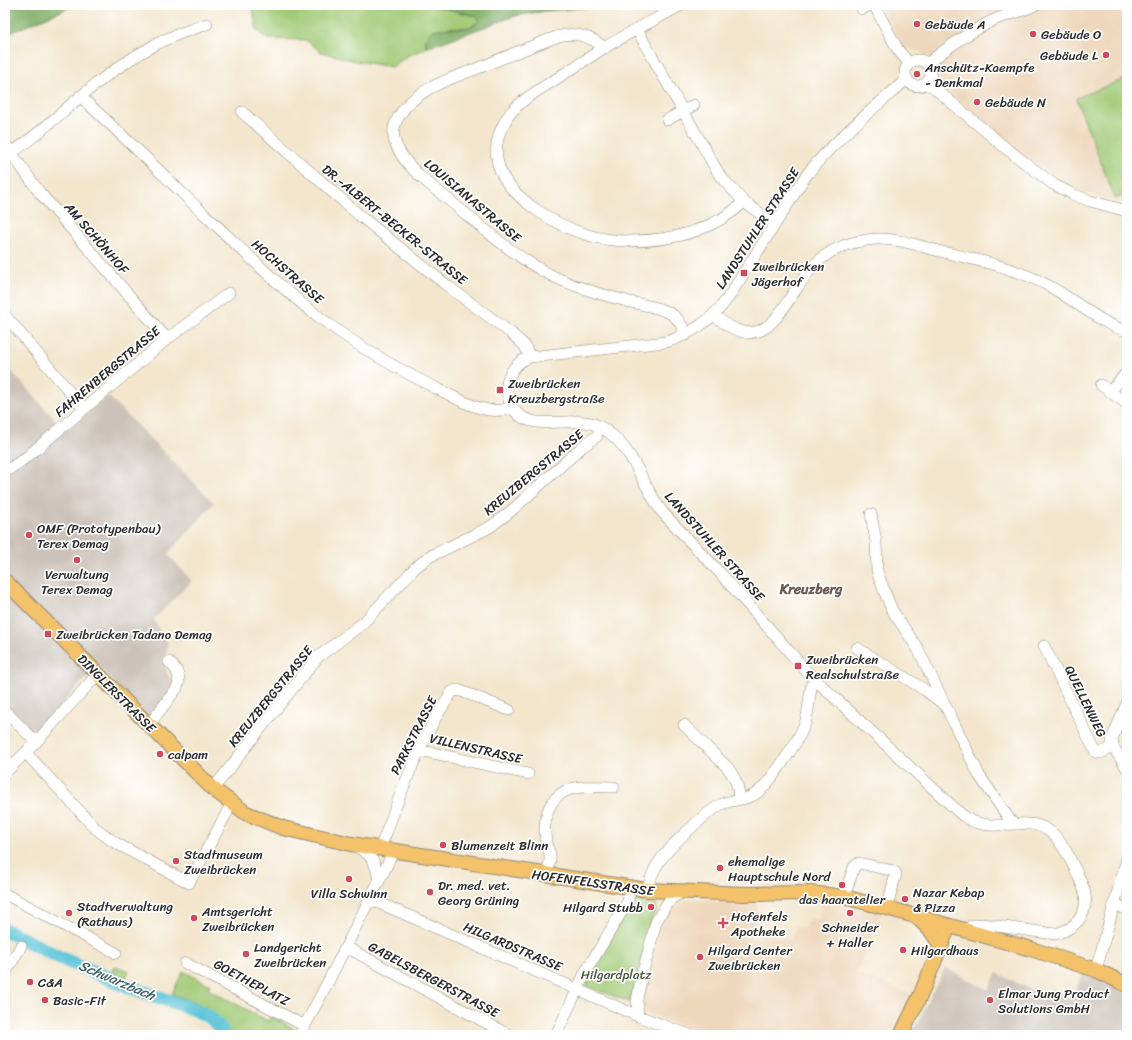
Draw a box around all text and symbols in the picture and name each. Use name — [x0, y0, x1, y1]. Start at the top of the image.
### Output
place label: Gebäude A — [925, 13, 985, 36]
marker: Gebäude A — [912, 19, 922, 29]
place label: Gebäude O — [1041, 23, 1101, 46]
marker: Gebäude O — [1028, 29, 1038, 39]
place label: Gebäude L — [1040, 44, 1098, 67]
marker: Gebäude L — [1101, 50, 1111, 60]
place label: Anschütz-Kaempfe - Denkmal — [924, 56, 1035, 94]
marker: Anschütz-Kaempfe - Denkmal — [912, 69, 922, 79]
place label: Gebäude N — [985, 91, 1046, 114]
marker: Gebäude N — [972, 97, 982, 107]
street label: LOUISIANASTRASSE — [419, 153, 527, 249]
street label: DR.-ALBERT-BECKER-STRASSE — [317, 158, 473, 291]
street label: LANDSTUHLER STRASSE — [709, 162, 806, 294]
street label: AM SCHÖNHOF — [58, 196, 135, 280]
street label: HOCHSTRASSE — [246, 233, 330, 310]
place label: Zweibrücken Jägerhof — [751, 255, 824, 293]
marker: Zweibrücken Jägerhof — [739, 268, 749, 278]
street label: FAHRENBERGSTRASSE — [49, 319, 166, 423]
place label: Zweibrücken Kreuzbergstraße — [508, 372, 605, 410]
marker: Zweibrücken Kreuzbergstraße — [495, 385, 505, 395]
street label: KREUZBERGSTRASSE — [478, 423, 589, 521]
street label: LANDSTUHLER STRASSE — [659, 486, 771, 607]
place label: OMF (Prototypenbau) Terex Demag — [37, 517, 162, 555]
marker: OMF (Prototypenbau) Terex Demag — [24, 530, 34, 540]
marker: Verwaltung Terex Demag — [72, 555, 82, 565]
place label: Verwaltung Terex Demag — [41, 563, 113, 601]
district label: Kreuzberg — [779, 577, 843, 602]
place label: Zweibrücken Tadano Demag — [56, 623, 212, 646]
marker: Zweibrücken Tadano Demag — [43, 629, 53, 639]
street label: KREUZBERGSTRASSE — [222, 640, 319, 752]
street label: DINGLERSTRASSE — [72, 648, 162, 739]
place label: Zweibrücken Realschulstraße — [806, 648, 900, 686]
marker: Zweibrücken Realschulstraße — [793, 661, 803, 671]
street label: QUELLENWEG — [1058, 661, 1113, 741]
street label: PARKSTRASSE — [384, 691, 444, 779]
street label: VILLENSTRASSE — [427, 727, 525, 770]
place label: calpam — [168, 743, 208, 766]
marker: calpam — [155, 749, 165, 759]
place label: Blumenzeit Blinn — [451, 834, 548, 857]
marker: Blumenzeit Blinn — [438, 840, 448, 850]
place label: Stadtmuseum Zweibrücken — [184, 843, 263, 881]
place label: ehemalige Hauptschule Nord — [728, 850, 832, 888]
marker: Stadtmuseum Zweibrücken — [171, 856, 181, 866]
street label: HOFENFELSSTRASSE — [530, 863, 656, 903]
marker: ehemalige Hauptschule Nord — [715, 863, 725, 873]
marker: Villa Schwinn — [344, 874, 354, 884]
place label: Dr. med. vet. Georg Grüning — [438, 874, 520, 912]
marker: das haaratelier — [837, 880, 847, 890]
place label: Nazar Kebap & Pizza — [913, 881, 985, 919]
place label: Villa Schwinn — [311, 882, 387, 905]
marker: Dr. med. vet. Georg Grüning — [425, 887, 435, 897]
place label: das haaratelier — [799, 888, 886, 911]
marker: Nazar Kebap & Pizza — [900, 894, 910, 904]
place label: Stadtverwaltung (Rathaus) — [77, 895, 173, 933]
place label: Hilgard Stubb — [563, 896, 643, 919]
place label: Amtsgericht Zweibrücken — [201, 900, 274, 938]
marker: Hilgard Stubb — [646, 902, 656, 912]
place label: Hofenfels Apotheke — [730, 905, 788, 943]
marker: Stadtverwaltung (Rathaus) — [64, 908, 74, 918]
marker: Schneider + Haller — [845, 908, 855, 918]
marker: Amtsgericht Zweibrücken — [189, 913, 199, 923]
street label: HILGARDSTRASSE — [460, 915, 567, 978]
place label: Schneider + Haller — [821, 916, 879, 954]
marker: Hofenfels Apotheke — [718, 918, 728, 928]
street label: GABELSBERGERSTRASSE — [364, 935, 504, 1024]
place label: Landgericht Zweibrücken — [254, 936, 326, 974]
place label: Hilgard Center Zweibrücken — [708, 939, 792, 977]
place label: Hilgardhaus — [911, 939, 979, 962]
marker: Hilgardhaus — [898, 945, 908, 955]
marker: Landgericht Zweibrücken — [241, 949, 251, 959]
marker: Hilgard Center Zweibrücken — [695, 952, 705, 962]
water label: Schwarzbach — [75, 953, 161, 1008]
street label: GOETHEPLATZ — [209, 953, 294, 1012]
park label: Hilgardplatz — [581, 963, 652, 986]
place label: C&A — [38, 971, 63, 994]
marker: C&A — [25, 977, 35, 987]
place label: Elmar Jung Product Solutions GmbH — [998, 982, 1110, 1020]
place label: Basic-Fit — [53, 989, 106, 1012]
marker: Basic-Fit — [40, 995, 50, 1005]
marker: Elmar Jung Product Solutions GmbH — [985, 995, 995, 1005]

